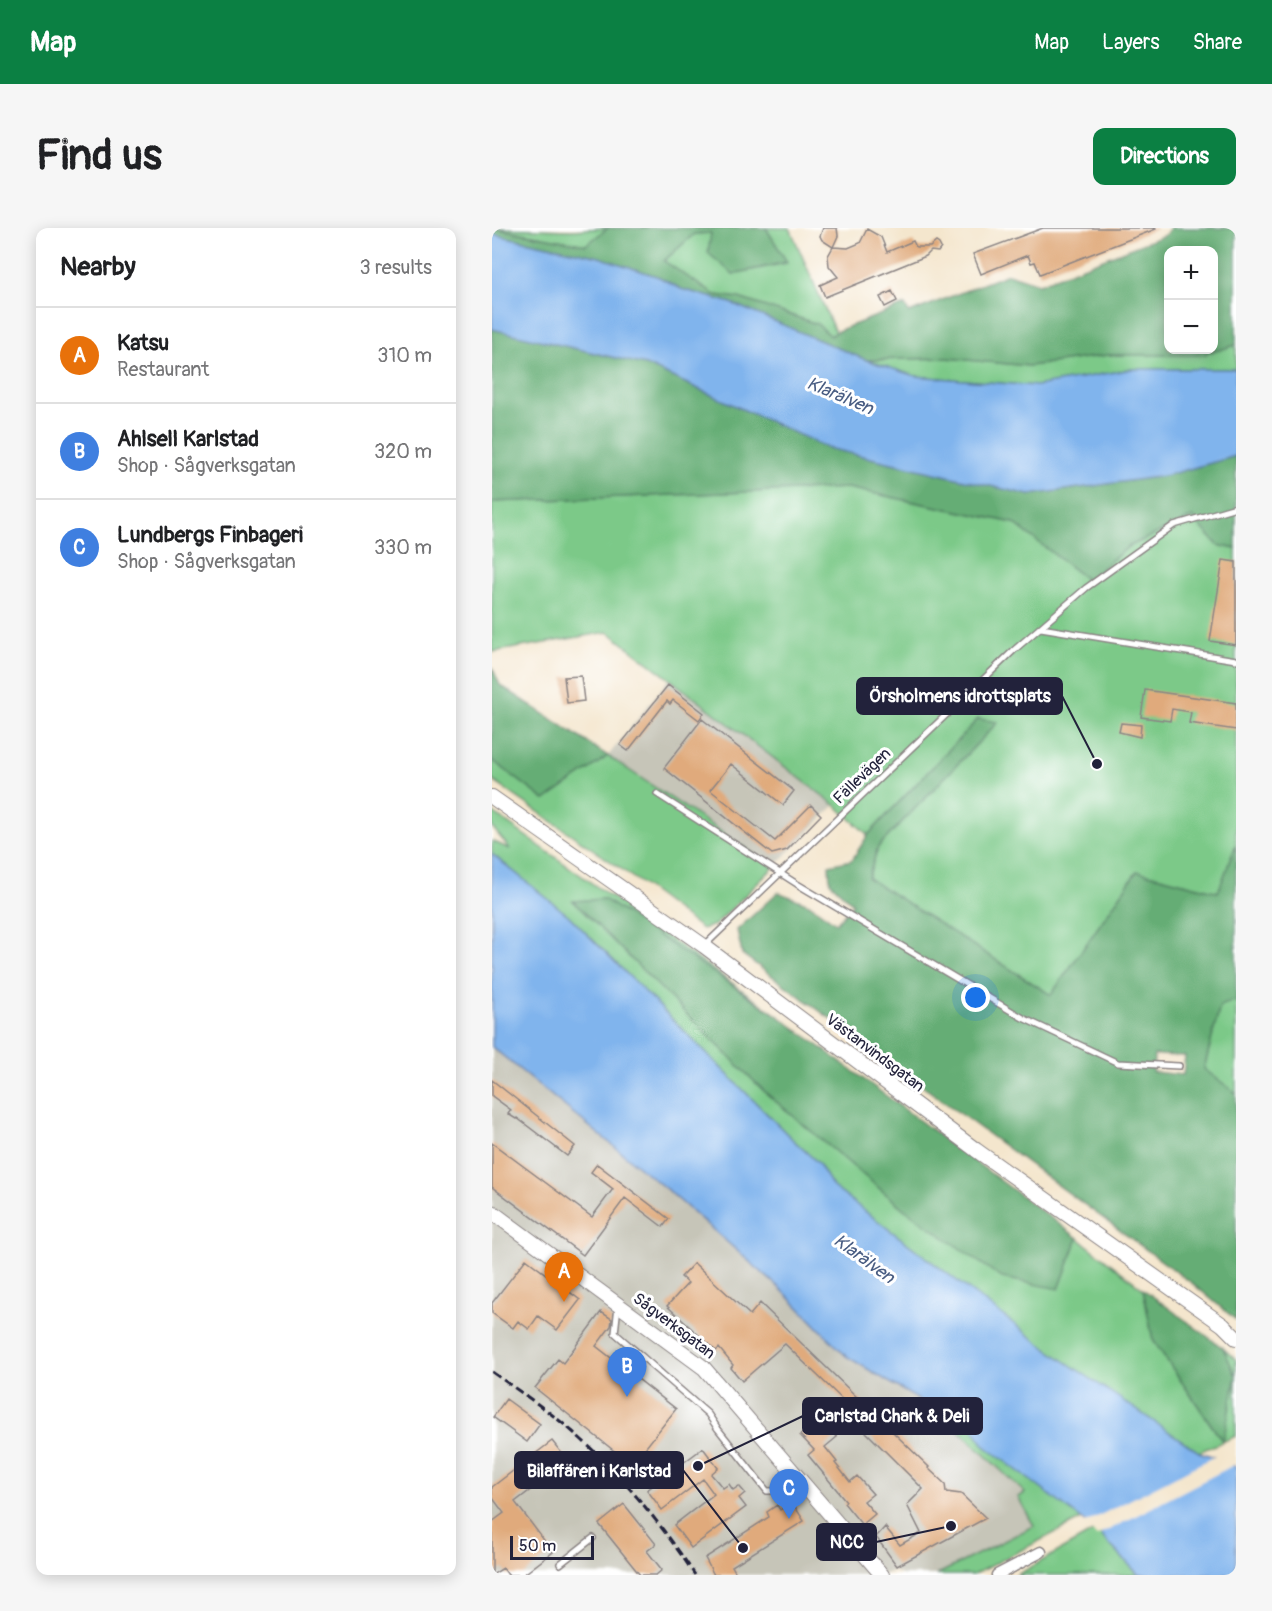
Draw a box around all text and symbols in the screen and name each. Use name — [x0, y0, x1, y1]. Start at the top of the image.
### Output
text: Map — [30, 25, 76, 60]
text: Map — [1034, 29, 1069, 56]
text: Layers — [1102, 29, 1160, 56]
text: Share — [1193, 29, 1242, 56]
button: Directions — [1093, 128, 1236, 185]
text: Find us — [36, 130, 162, 182]
map controls — [1164, 246, 1218, 354]
button: + — [1164, 246, 1218, 300]
text: Nearby — [60, 251, 136, 283]
text: 3 results — [360, 255, 432, 280]
button: − — [1164, 300, 1218, 354]
text: Katsu — [117, 329, 169, 357]
text: A — [73, 343, 86, 368]
text: 310 m — [377, 343, 432, 368]
text: Restaurant — [117, 357, 209, 382]
water label: Klarälven — [803, 372, 877, 420]
text: Ahlsell Karlstad — [117, 425, 259, 453]
text: B — [74, 439, 85, 464]
text: 320 m — [374, 439, 432, 464]
text: Shop · Sågverksgatan — [117, 453, 296, 478]
text: Lundbergs Finbageri — [117, 521, 303, 549]
text: C — [73, 535, 86, 560]
text: 330 m — [374, 535, 432, 560]
text: Shop · Sågverksgatan — [117, 549, 296, 574]
callout: Örsholmens idrottsplats — [857, 678, 1062, 714]
text: Örsholmens idrottsplats — [869, 685, 1052, 708]
street label: Fällevägen — [829, 744, 895, 808]
your location — [961, 983, 990, 1012]
street label: Västanvindsgatan — [822, 1009, 928, 1097]
water label: Klarälven — [829, 1229, 900, 1289]
pin: A — [544, 1252, 584, 1302]
street label: Sågverksgatan — [629, 1289, 719, 1363]
pin: B — [608, 1348, 646, 1397]
callout: Carlstad Chark & Deli — [803, 1398, 982, 1434]
text: Carlstad Chark & Deli — [814, 1405, 970, 1428]
callout: Bilaffären i Karlstad — [515, 1452, 683, 1488]
text: Bilaffären i Karlstad — [527, 1460, 671, 1483]
pin: C — [770, 1470, 808, 1519]
callout: NCC — [817, 1524, 876, 1560]
text: NCC — [830, 1531, 864, 1554]
scale bar — [510, 1533, 594, 1560]
text: 50 m — [519, 1536, 556, 1556]

